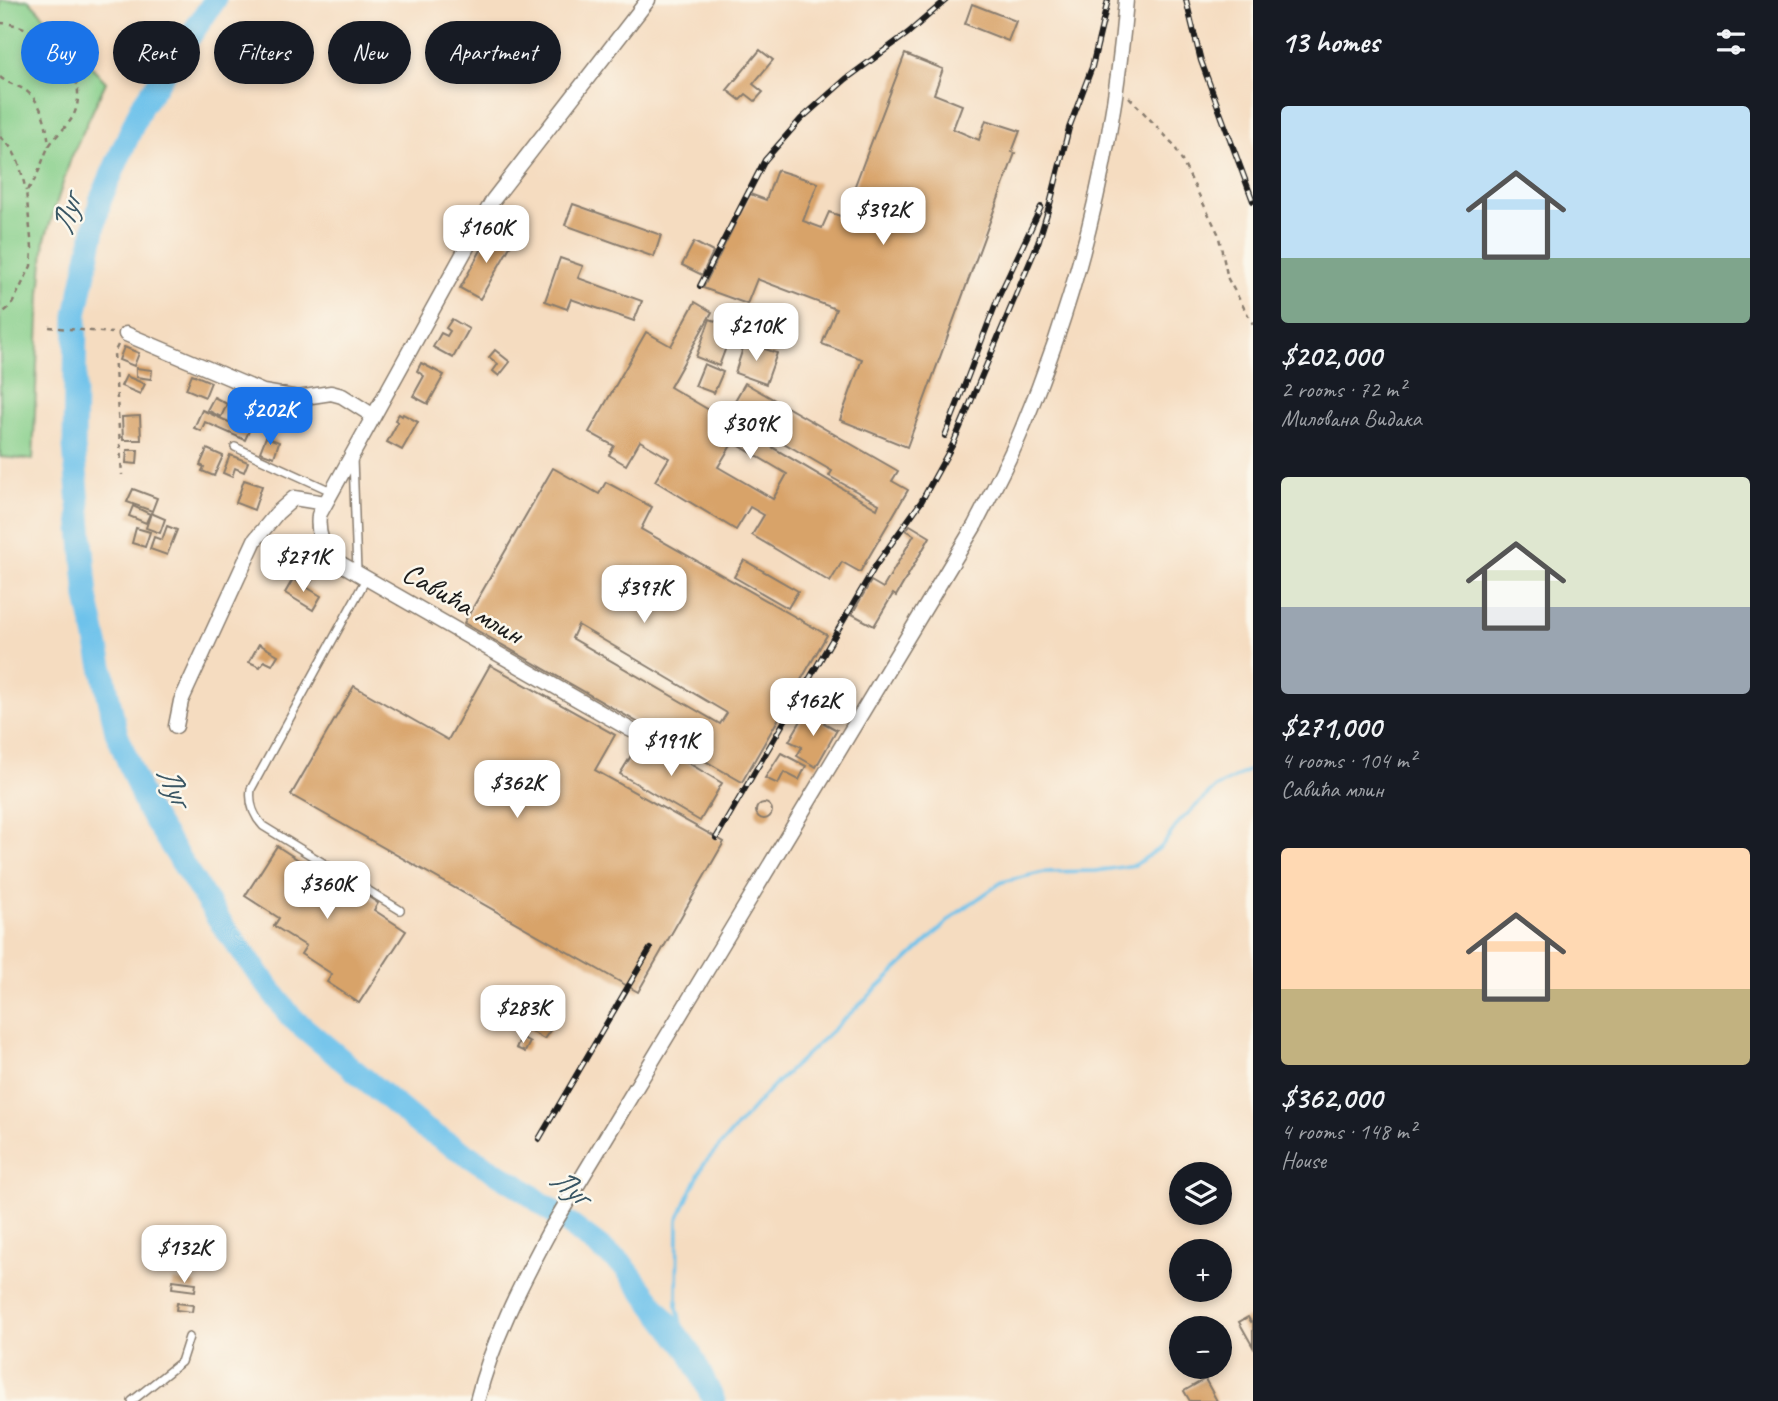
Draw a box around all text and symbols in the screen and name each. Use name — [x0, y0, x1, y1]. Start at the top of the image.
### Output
chip: Buy — [21, 21, 99, 84]
chip: Rent — [113, 21, 200, 84]
chip: Filters — [214, 21, 314, 84]
chip: New — [328, 21, 411, 84]
chip: Apartment — [425, 21, 561, 84]
text: 13 homes — [1281, 23, 1379, 61]
icon: filters — [1712, 23, 1750, 61]
icon: home — [1453, 152, 1579, 278]
water label: Луг — [41, 184, 92, 239]
pin: $392K — [834, 188, 932, 247]
text: $392K — [857, 195, 909, 224]
pin: $160K — [437, 205, 535, 265]
text: $160K — [459, 213, 513, 242]
pin: $210K — [707, 304, 805, 363]
text: $210K — [729, 311, 783, 340]
text: $202,000 — [1281, 337, 1381, 375]
text: 2 rooms · 72 m² — [1281, 375, 1405, 404]
pin: $202K — [221, 388, 319, 447]
text: $202K — [243, 395, 297, 424]
pin: $309K — [701, 402, 799, 461]
text: Милована Видака — [1281, 404, 1422, 433]
text: $309K — [724, 409, 776, 438]
icon: home — [1453, 523, 1579, 649]
pin: $271K — [254, 534, 352, 594]
text: $271K — [277, 542, 330, 571]
street label: Савића млин — [396, 553, 533, 654]
pin: $397K — [595, 566, 693, 625]
text: $397K — [618, 573, 670, 602]
pin: $162K — [764, 678, 862, 738]
text: $162K — [786, 686, 840, 715]
text: $271,000 — [1281, 708, 1381, 746]
pin: $191K — [622, 718, 720, 778]
text: $191K — [645, 726, 697, 755]
text: 4 rooms · 104 m² — [1281, 746, 1416, 775]
water label: Луг — [147, 758, 204, 818]
pin: $362K — [468, 760, 566, 820]
text: $362K — [490, 768, 544, 797]
text: Савића млин — [1281, 775, 1383, 804]
pin: $360K — [278, 862, 376, 921]
text: $360K — [300, 869, 354, 898]
icon: home — [1453, 894, 1579, 1020]
pin: $283K — [474, 986, 572, 1045]
text: $283K — [496, 993, 550, 1022]
text: $362,000 — [1281, 1079, 1382, 1117]
text: 4 rooms · 148 m² — [1281, 1117, 1416, 1146]
text: House — [1281, 1146, 1326, 1175]
water label: Луг — [542, 1158, 604, 1218]
map controls — [1169, 1162, 1232, 1379]
button: layers — [1169, 1162, 1232, 1225]
pin: $132K — [135, 1226, 233, 1285]
text: $132K — [157, 1233, 211, 1262]
button: + — [1169, 1239, 1232, 1302]
button: − — [1169, 1316, 1232, 1379]

